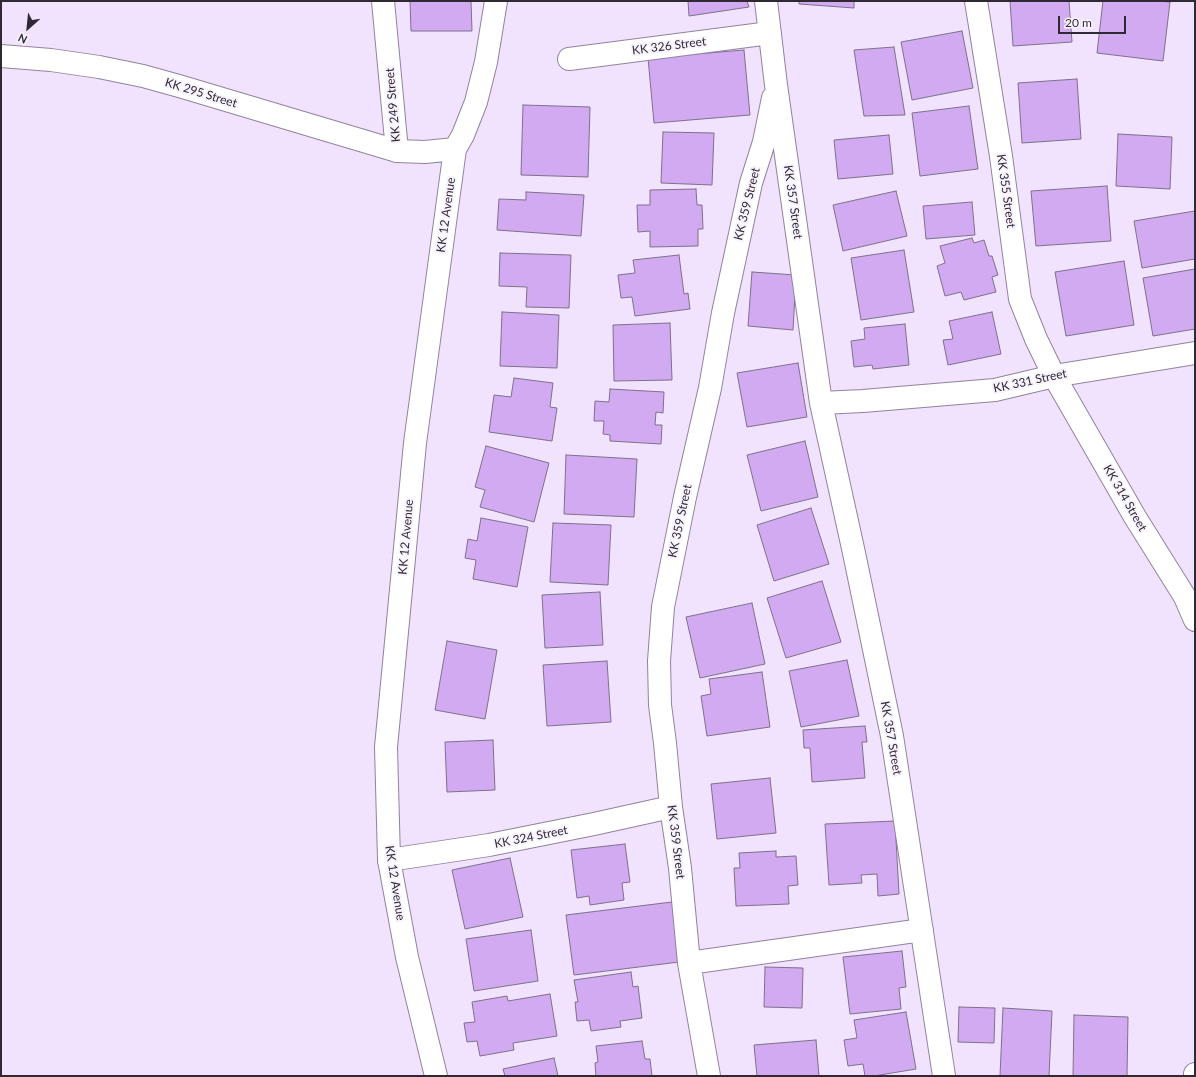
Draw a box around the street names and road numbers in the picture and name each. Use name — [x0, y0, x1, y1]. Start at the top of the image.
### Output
street label: KK 326 Street — [631, 34, 707, 58]
street label: KK 249 Street — [383, 67, 403, 143]
street label: KK 295 Street — [163, 75, 239, 111]
street label: KK 355 Street — [994, 153, 1018, 229]
street label: KK 357 Street — [781, 164, 805, 240]
street label: KK 359 Street — [731, 166, 763, 242]
street label: KK 12 Avenue — [434, 177, 458, 253]
street label: KK 331 Street — [992, 366, 1068, 396]
street label: KK 314 Street — [1100, 462, 1150, 534]
street label: KK 359 Street — [665, 483, 695, 559]
street label: KK 12 Avenue — [396, 499, 416, 575]
street label: KK 357 Street — [877, 700, 905, 776]
street label: KK 359 Street — [664, 804, 688, 880]
street label: KK 324 Street — [493, 823, 569, 851]
street label: KK 12 Avenue — [382, 844, 408, 922]

